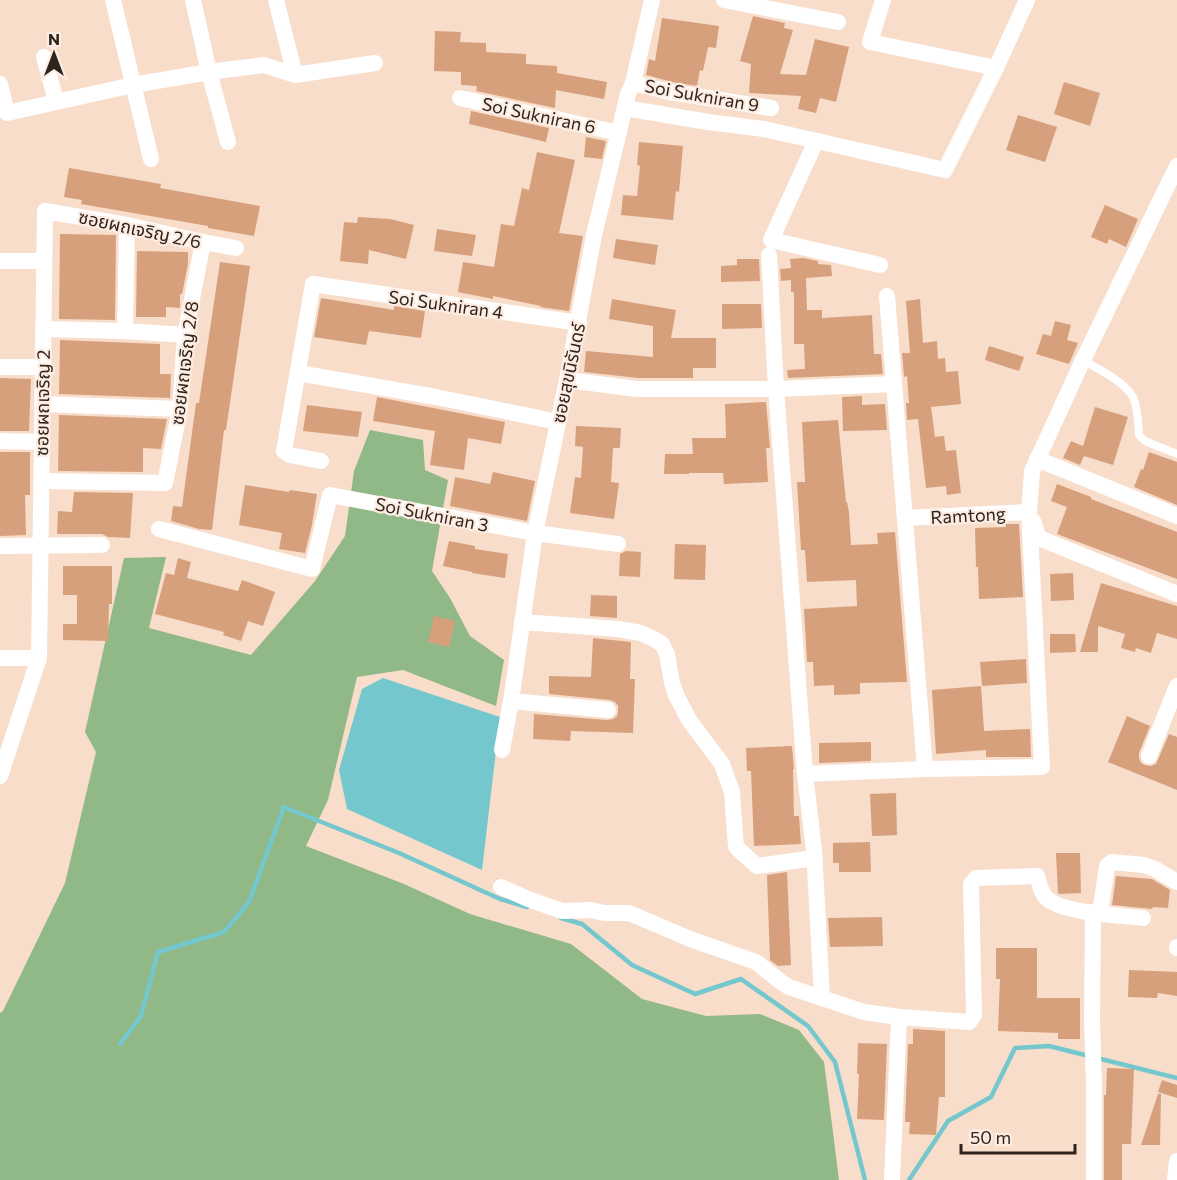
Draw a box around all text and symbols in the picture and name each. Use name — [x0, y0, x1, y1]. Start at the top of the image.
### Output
north arrow — [24, 24, 84, 84]
text: N — [48, 29, 60, 48]
street label: Soi Sukniran 9 — [643, 74, 761, 116]
street label: Soi Sukniran 6 — [480, 92, 598, 138]
street label: ซอยผถเจริญ 2/6 — [77, 205, 203, 253]
street label: Soi Sukniran 4 — [387, 285, 505, 323]
street label: ซอยผถเจริญ 2/8 — [165, 300, 203, 426]
street label: ซอยสุขนิรันดร์ — [547, 320, 591, 425]
street label: ซอยผถเจริญ 2 — [30, 350, 54, 456]
street label: Soi Sukniran 3 — [373, 492, 491, 536]
street label: Ramtong — [930, 502, 1006, 528]
scale bar — [961, 1117, 1075, 1155]
text: 50 m — [970, 1126, 1011, 1148]

